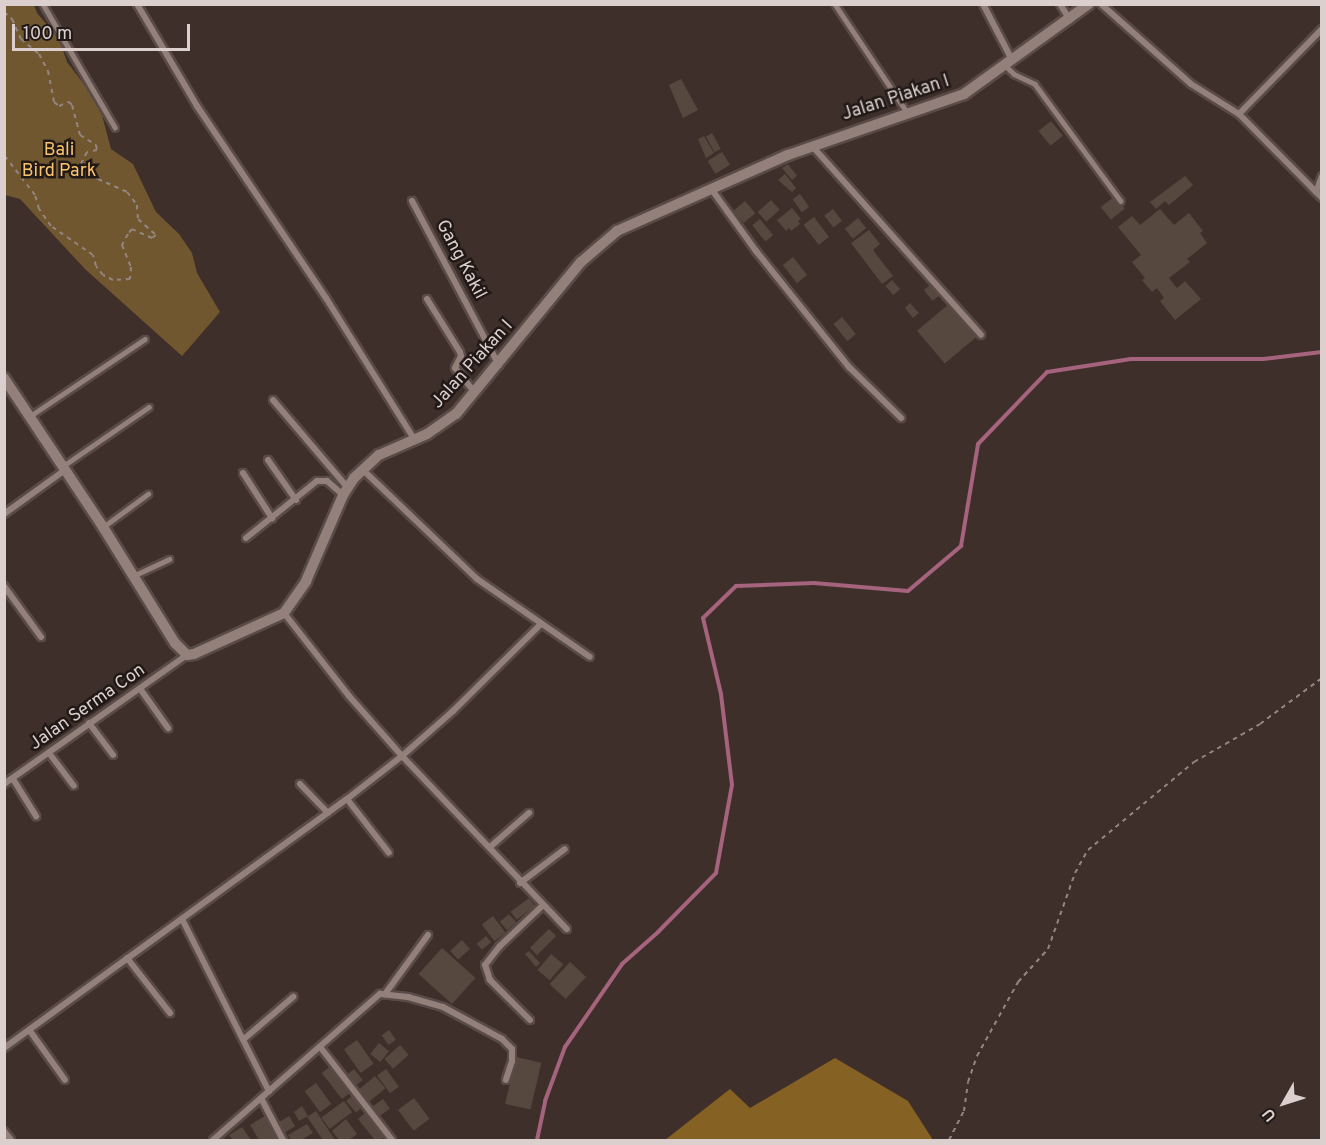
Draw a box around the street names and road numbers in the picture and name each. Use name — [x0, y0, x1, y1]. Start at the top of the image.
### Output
street label: Jalan Piakan I — [840, 71, 952, 127]
street label: Gang Kakil — [430, 217, 490, 303]
street label: Jalan Piakan I — [428, 316, 518, 414]
street label: Jalan Serma Con — [26, 660, 150, 756]

